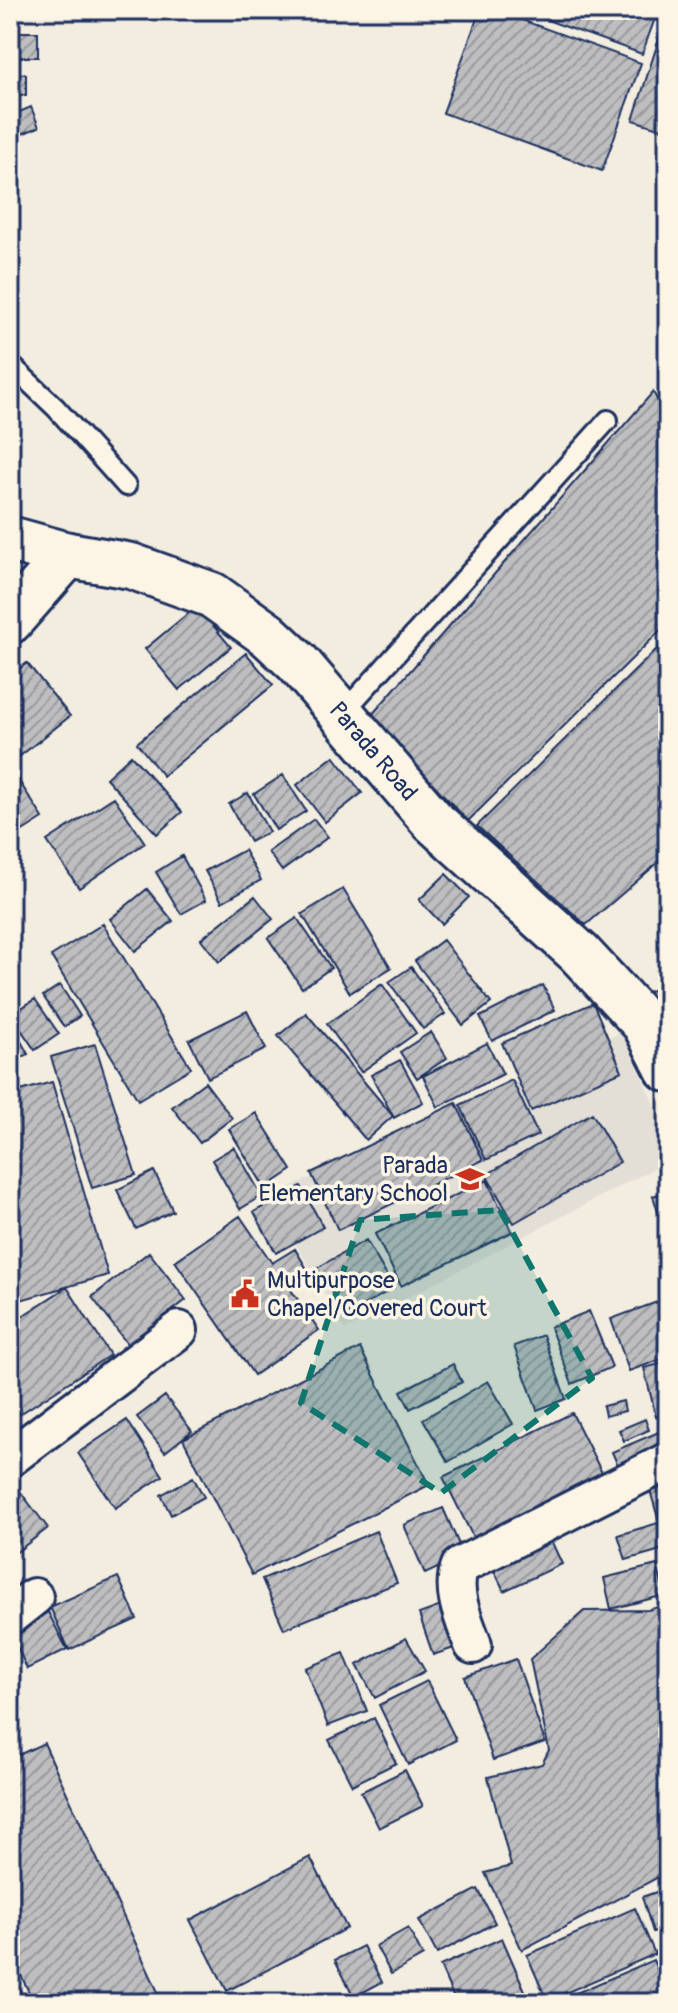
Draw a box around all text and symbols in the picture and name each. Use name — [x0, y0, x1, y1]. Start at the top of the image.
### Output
street label: Parada Road — [323, 696, 424, 807]
place label: Parada Elementary School — [258, 1151, 448, 1208]
school or university icon: Parada Elementary School — [455, 1164, 485, 1194]
place label: Multipurpose Chapel/Covered Court — [267, 1266, 487, 1323]
public building icon: Multipurpose Chapel/Covered Court — [230, 1279, 260, 1309]

